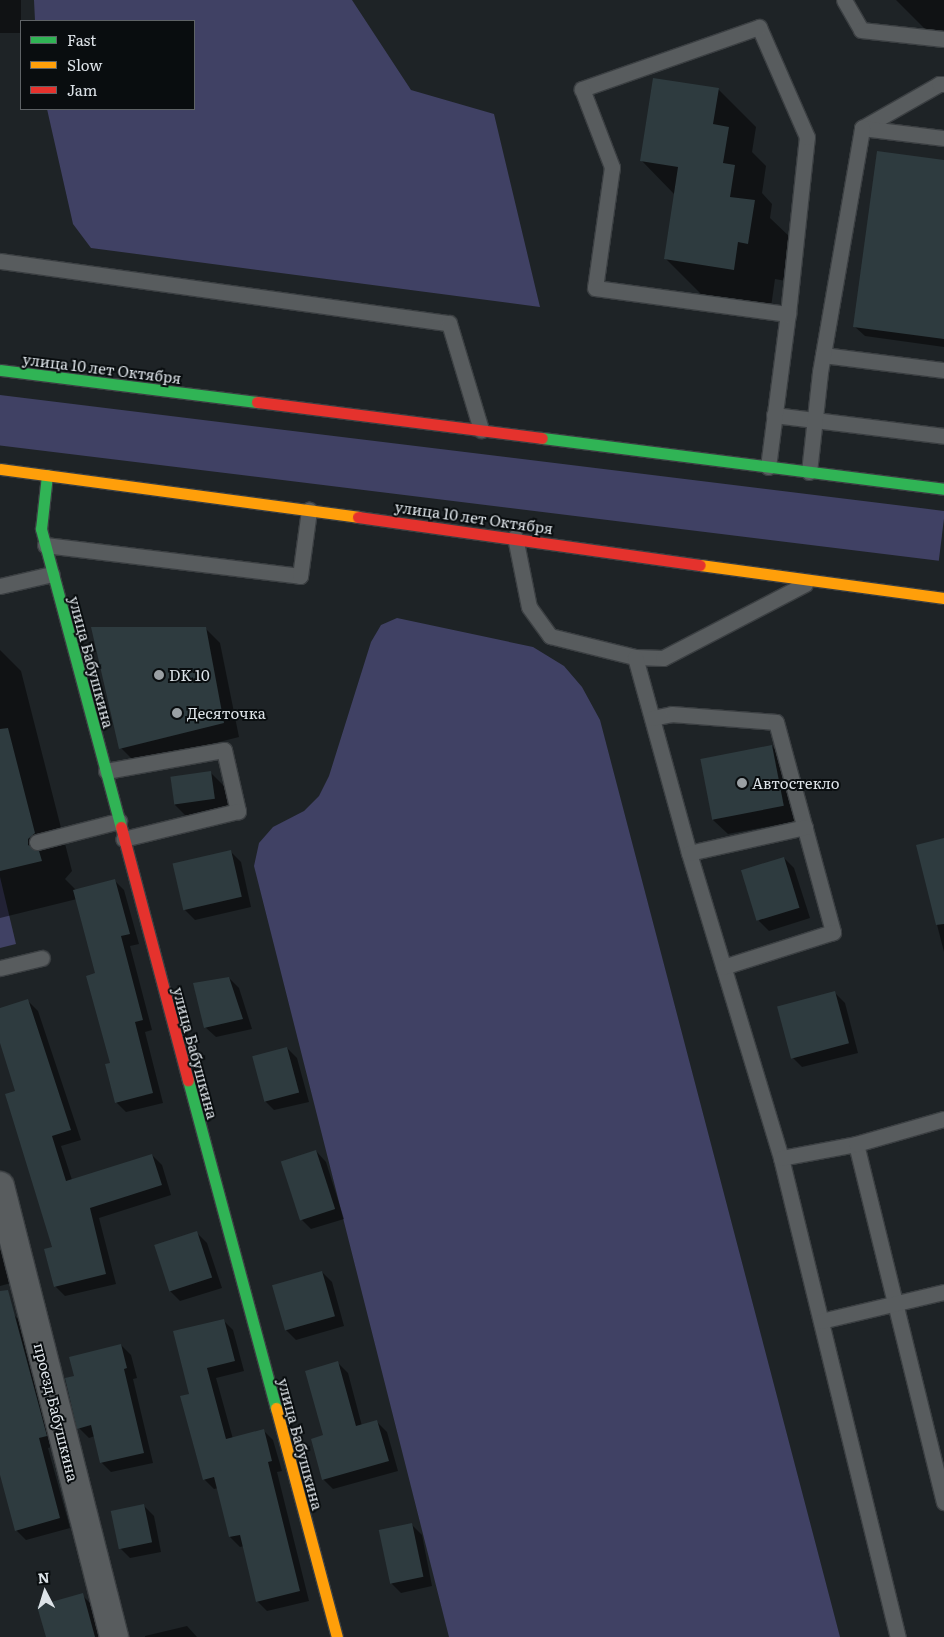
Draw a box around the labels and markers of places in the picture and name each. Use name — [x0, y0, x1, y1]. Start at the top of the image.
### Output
place label: DK 10 — [169, 666, 210, 684]
marker: DK 10 — [153, 669, 165, 681]
place label: Десяточка — [187, 704, 266, 722]
marker: Десяточка — [171, 707, 183, 719]
place label: Автостекло — [752, 774, 840, 792]
marker: Автостекло — [736, 777, 748, 789]

